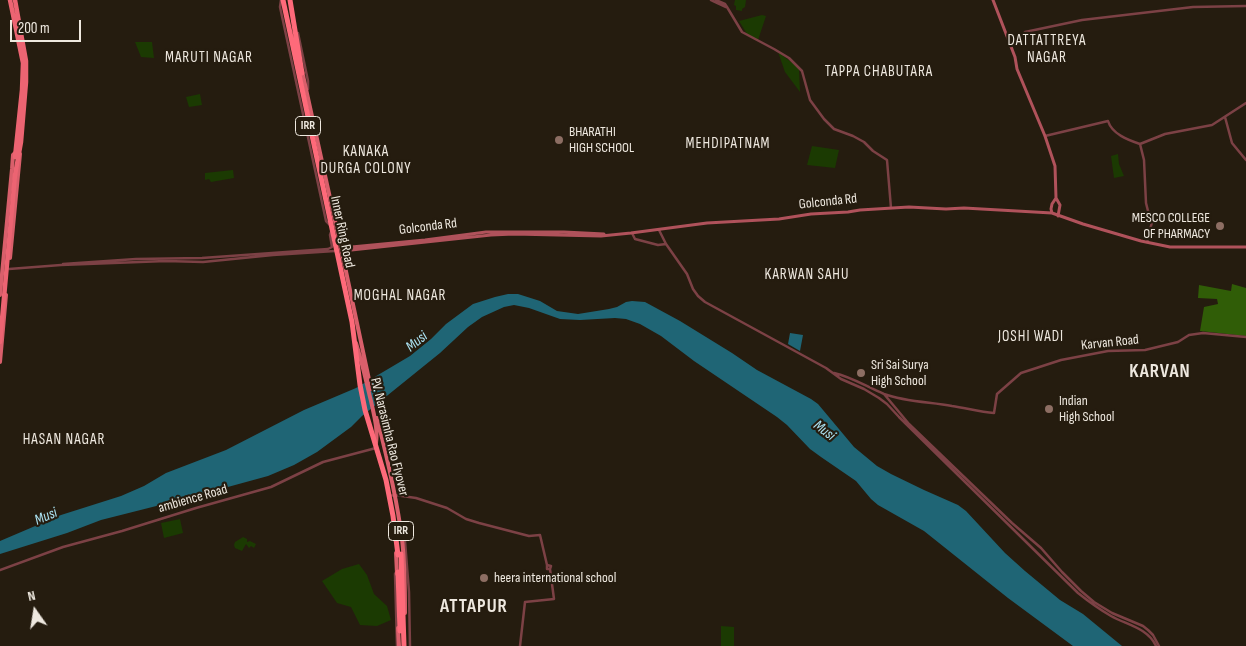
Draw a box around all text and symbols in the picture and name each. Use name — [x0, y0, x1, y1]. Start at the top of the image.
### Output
scale bar — [12, 10, 84, 42]
text: 200 m — [18, 19, 50, 38]
district label: DATTATTREYA NAGAR — [1006, 32, 1088, 67]
district label: MARUTI NAGAR — [164, 49, 254, 67]
district label: TAPPA CHABUTARA — [823, 63, 935, 81]
road number: IRR — [296, 116, 320, 136]
place label: BHARATHI HIGH SCHOOL — [569, 124, 634, 156]
marker: BHARATHI HIGH SCHOOL — [553, 134, 565, 146]
district label: MEHDIPATNAM — [684, 135, 772, 153]
district label: KANAKA DURGA COLONY — [319, 143, 413, 178]
street label: Golconda Rd — [798, 191, 858, 213]
street label: Inner Ring Road — [326, 195, 358, 269]
place label: MESCO COLLEGE OF PHARMACY — [1132, 210, 1210, 242]
street label: Golconda Rd — [398, 215, 458, 239]
marker: MESCO COLLEGE OF PHARMACY — [1214, 220, 1226, 232]
district label: KARWAN SAHU — [763, 266, 851, 284]
district label: MOGHAL NAGAR — [352, 287, 448, 305]
water label: Musi — [402, 328, 432, 356]
district label: JOSHI WADI — [997, 328, 1065, 346]
street label: Karvan Road — [1080, 332, 1140, 354]
place label: Sri Sai Surya High School — [871, 357, 929, 390]
district label: KARVAN — [1129, 361, 1191, 383]
marker: Sri Sai Surya High School — [855, 367, 867, 379]
street label: P.V. Narasimha Rao Flyover — [366, 376, 412, 498]
place label: Indian High School — [1059, 393, 1114, 426]
marker: Indian High School — [1043, 403, 1055, 415]
water label: Musi — [809, 417, 839, 445]
district label: HASAN NAGAR — [21, 431, 107, 449]
street label: ambience Road — [156, 481, 230, 517]
water label: Musi — [32, 504, 60, 530]
road number: IRR — [388, 522, 414, 540]
place label: heera international school — [494, 570, 616, 586]
marker: heera international school — [478, 572, 490, 584]
north arrow — [10, 586, 60, 636]
text: N — [26, 587, 37, 605]
district label: ATTAPUR — [439, 596, 509, 618]

